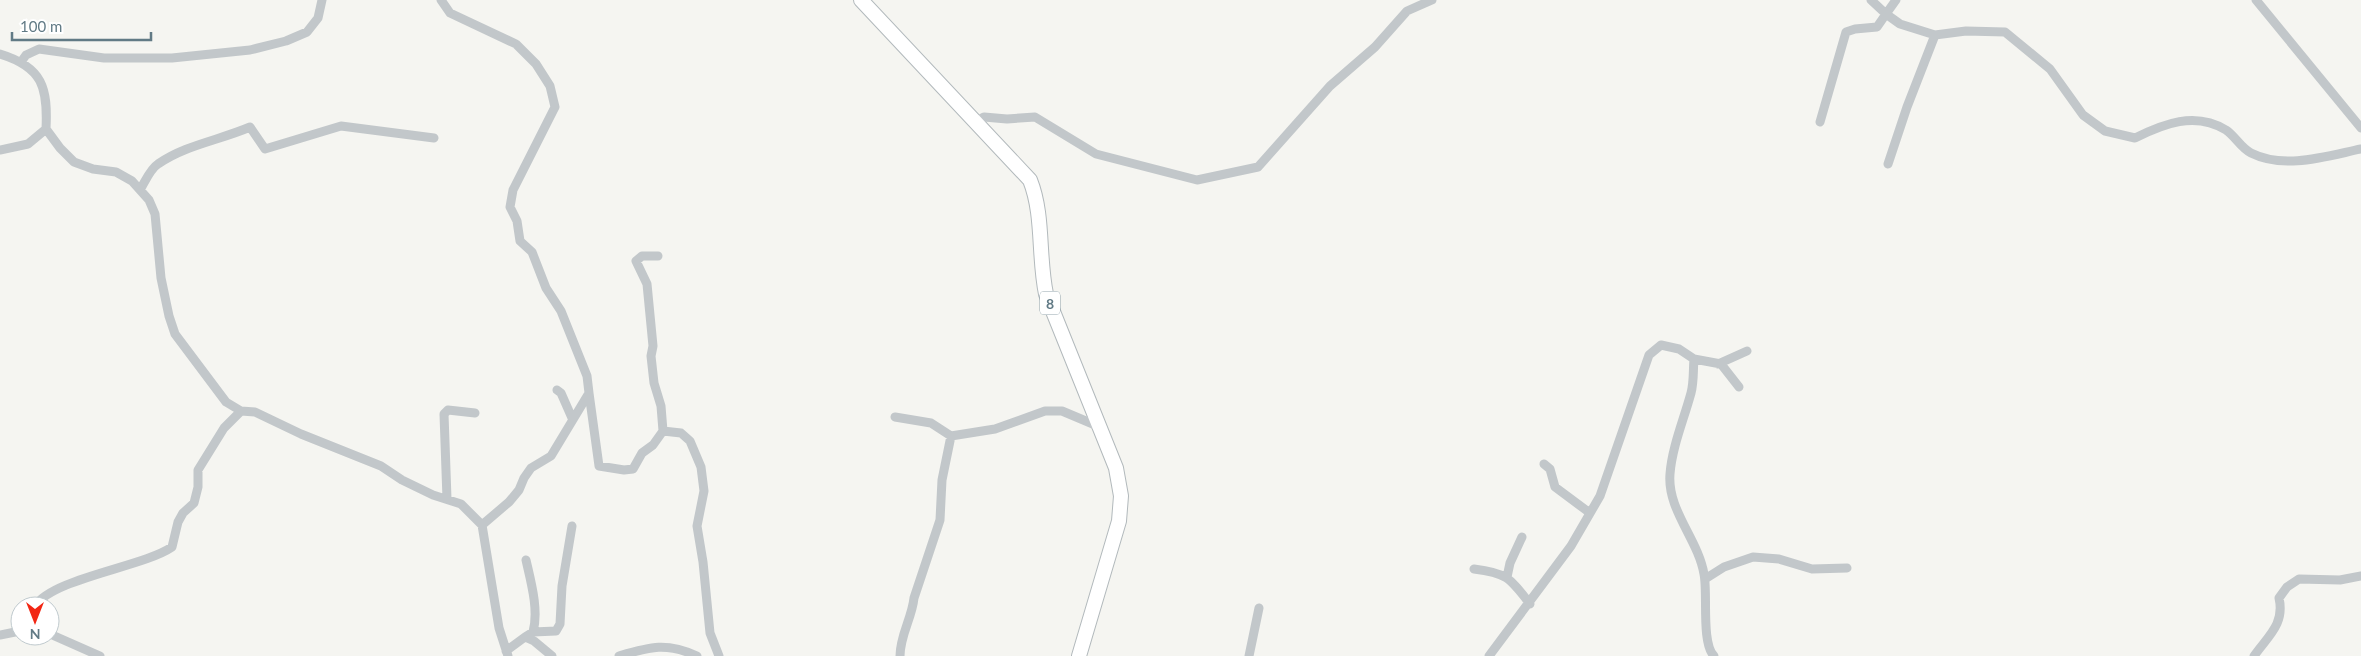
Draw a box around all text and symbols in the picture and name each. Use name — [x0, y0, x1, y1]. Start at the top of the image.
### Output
scale bar — [12, 10, 151, 42]
text: 100 m — [20, 17, 62, 35]
road number: 8 — [1040, 292, 1060, 314]
north arrow — [10, 596, 60, 646]
text: N — [30, 626, 40, 643]

